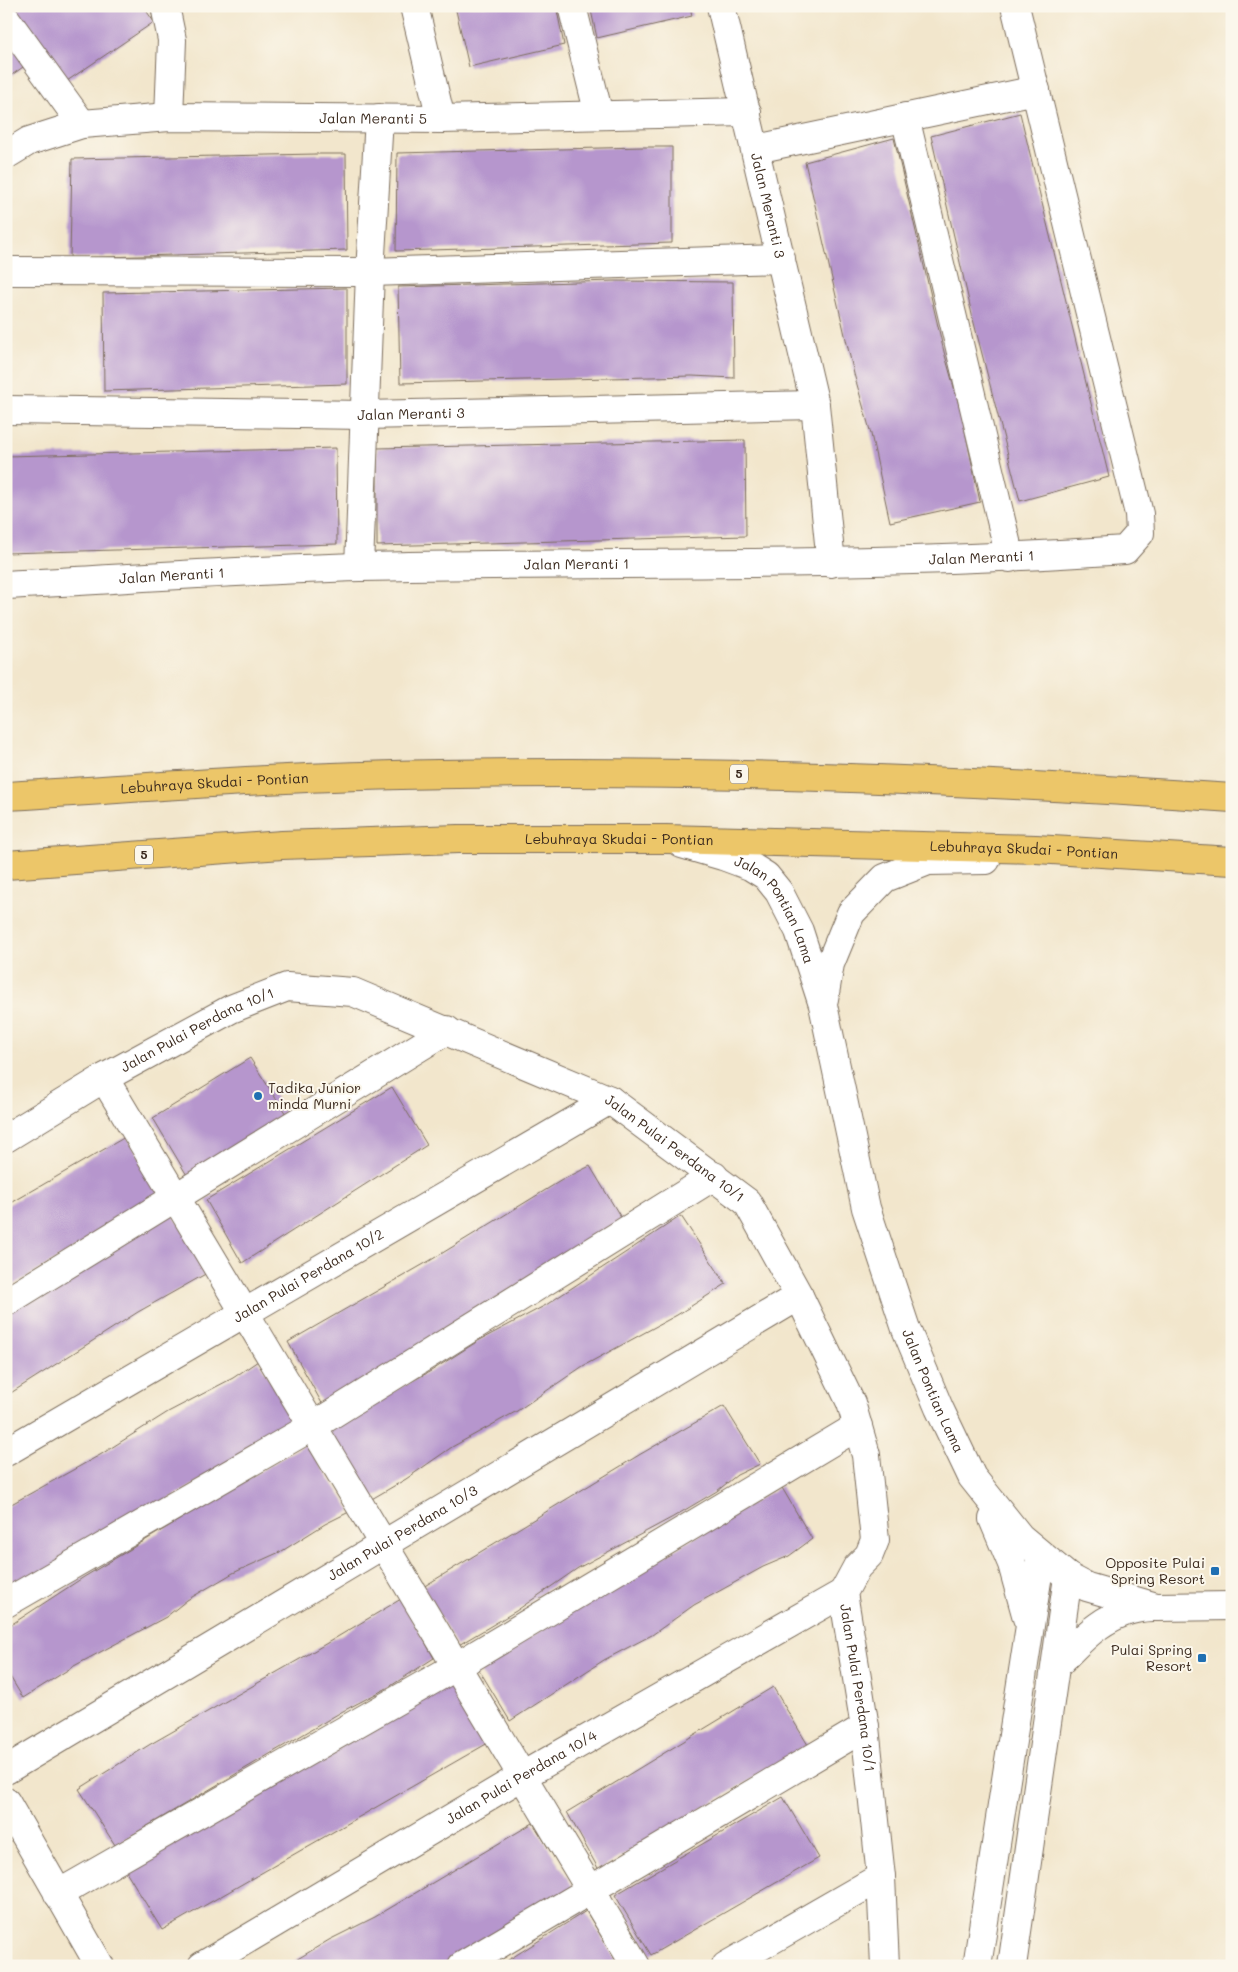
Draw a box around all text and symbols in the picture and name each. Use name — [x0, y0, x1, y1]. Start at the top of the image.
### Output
street label: Jalan Meranti 5 — [319, 108, 427, 128]
street label: Jalan Meranti 3 — [747, 151, 790, 260]
street label: Jalan Meranti 3 — [357, 403, 465, 424]
street label: Jalan Meranti 1 — [928, 545, 1035, 569]
street label: Jalan Meranti 1 — [524, 554, 629, 574]
street label: Jalan Meranti 1 — [118, 563, 225, 588]
road number: 5 — [730, 764, 748, 784]
street label: Lebuhraya Skudai - Pontian — [120, 768, 309, 798]
street label: Lebuhraya Skudai - Pontian — [525, 829, 714, 849]
street label: Lebuhraya Skudai - Pontian — [930, 836, 1119, 863]
road number: 5 — [135, 846, 153, 864]
street label: Jalan Pontian Lama — [732, 851, 819, 966]
street label: Jalan Pulai Perdana 10/1 — [117, 983, 277, 1076]
place label: Tadika Junior minda Murni — [268, 1078, 361, 1113]
street label: Jalan Pulai Perdana 10/1 — [602, 1089, 749, 1206]
marker: Tadika Junior minda Murni — [252, 1090, 264, 1102]
street label: Jalan Pulai Perdana 10/2 — [229, 1224, 387, 1327]
street label: Jalan Pontian Lama — [898, 1326, 969, 1455]
street label: Jalan Pulai Perdana 10/3 — [324, 1480, 481, 1585]
place label: Opposite Pulai Spring Resort — [1105, 1553, 1205, 1588]
marker: Opposite Pulai Spring Resort — [1209, 1565, 1221, 1577]
street label: Jalan Pulai Perdana 10/1 — [836, 1602, 880, 1773]
place label: Pulai Spring Resort — [1111, 1640, 1192, 1675]
marker: Pulai Spring Resort — [1196, 1652, 1208, 1664]
street label: Jalan Pulai Perdana 10/4 — [442, 1725, 601, 1828]

